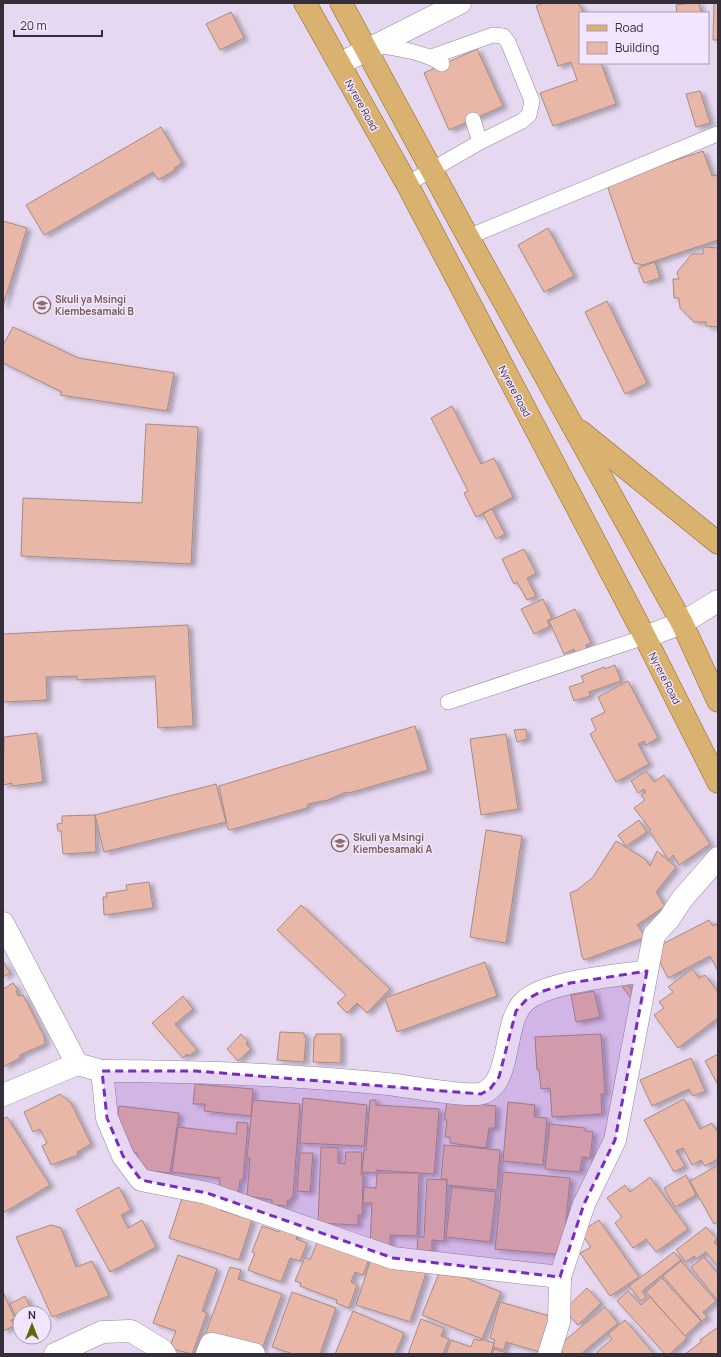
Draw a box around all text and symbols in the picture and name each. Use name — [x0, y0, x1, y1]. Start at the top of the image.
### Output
scale bar — [14, 12, 102, 38]
legend — [579, 12, 709, 64]
text: 20 m — [20, 17, 47, 34]
text: Road — [615, 19, 643, 36]
text: Building — [615, 39, 659, 56]
street label: Nyrere Road — [342, 77, 382, 133]
place label: Skuli ya Msingi Kiembesamaki B — [55, 292, 134, 318]
school or university icon: Skuli ya Msingi Kiembesamaki B — [32, 295, 52, 315]
street label: Nyrere Road — [496, 363, 534, 419]
street label: Nyrere Road — [646, 650, 684, 706]
place label: Skuli ya Msingi Kiembesamaki A — [353, 830, 432, 856]
school or university icon: Skuli ya Msingi Kiembesamaki A — [330, 833, 350, 853]
north arrow — [12, 1305, 52, 1345]
text: N — [28, 1307, 36, 1322]

